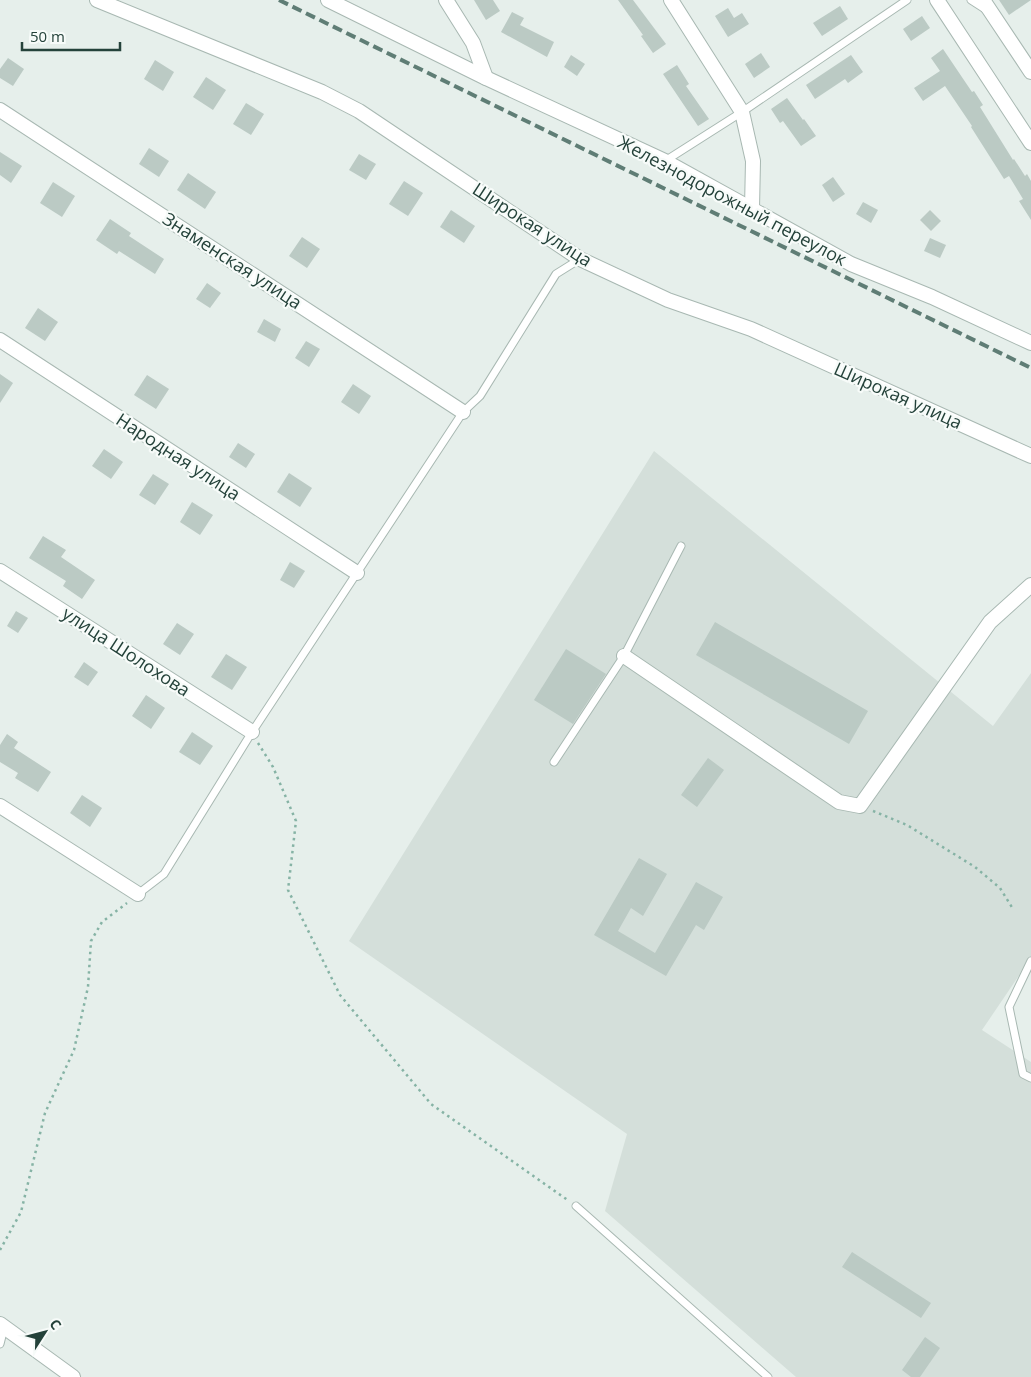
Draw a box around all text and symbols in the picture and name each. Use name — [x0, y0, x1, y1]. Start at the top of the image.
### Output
scale bar — [22, 20, 120, 52]
text: 50 m — [30, 26, 65, 46]
street label: Железнодорожный переулок — [614, 129, 852, 271]
street label: Широкая улица — [468, 177, 597, 272]
street label: Знаменская улица — [158, 206, 307, 314]
street label: Широкая улица — [831, 356, 966, 434]
street label: Народная улица — [112, 407, 245, 505]
street label: улица Шолохова — [58, 601, 195, 701]
north arrow — [20, 1307, 70, 1357]
text: С — [46, 1315, 66, 1333]

